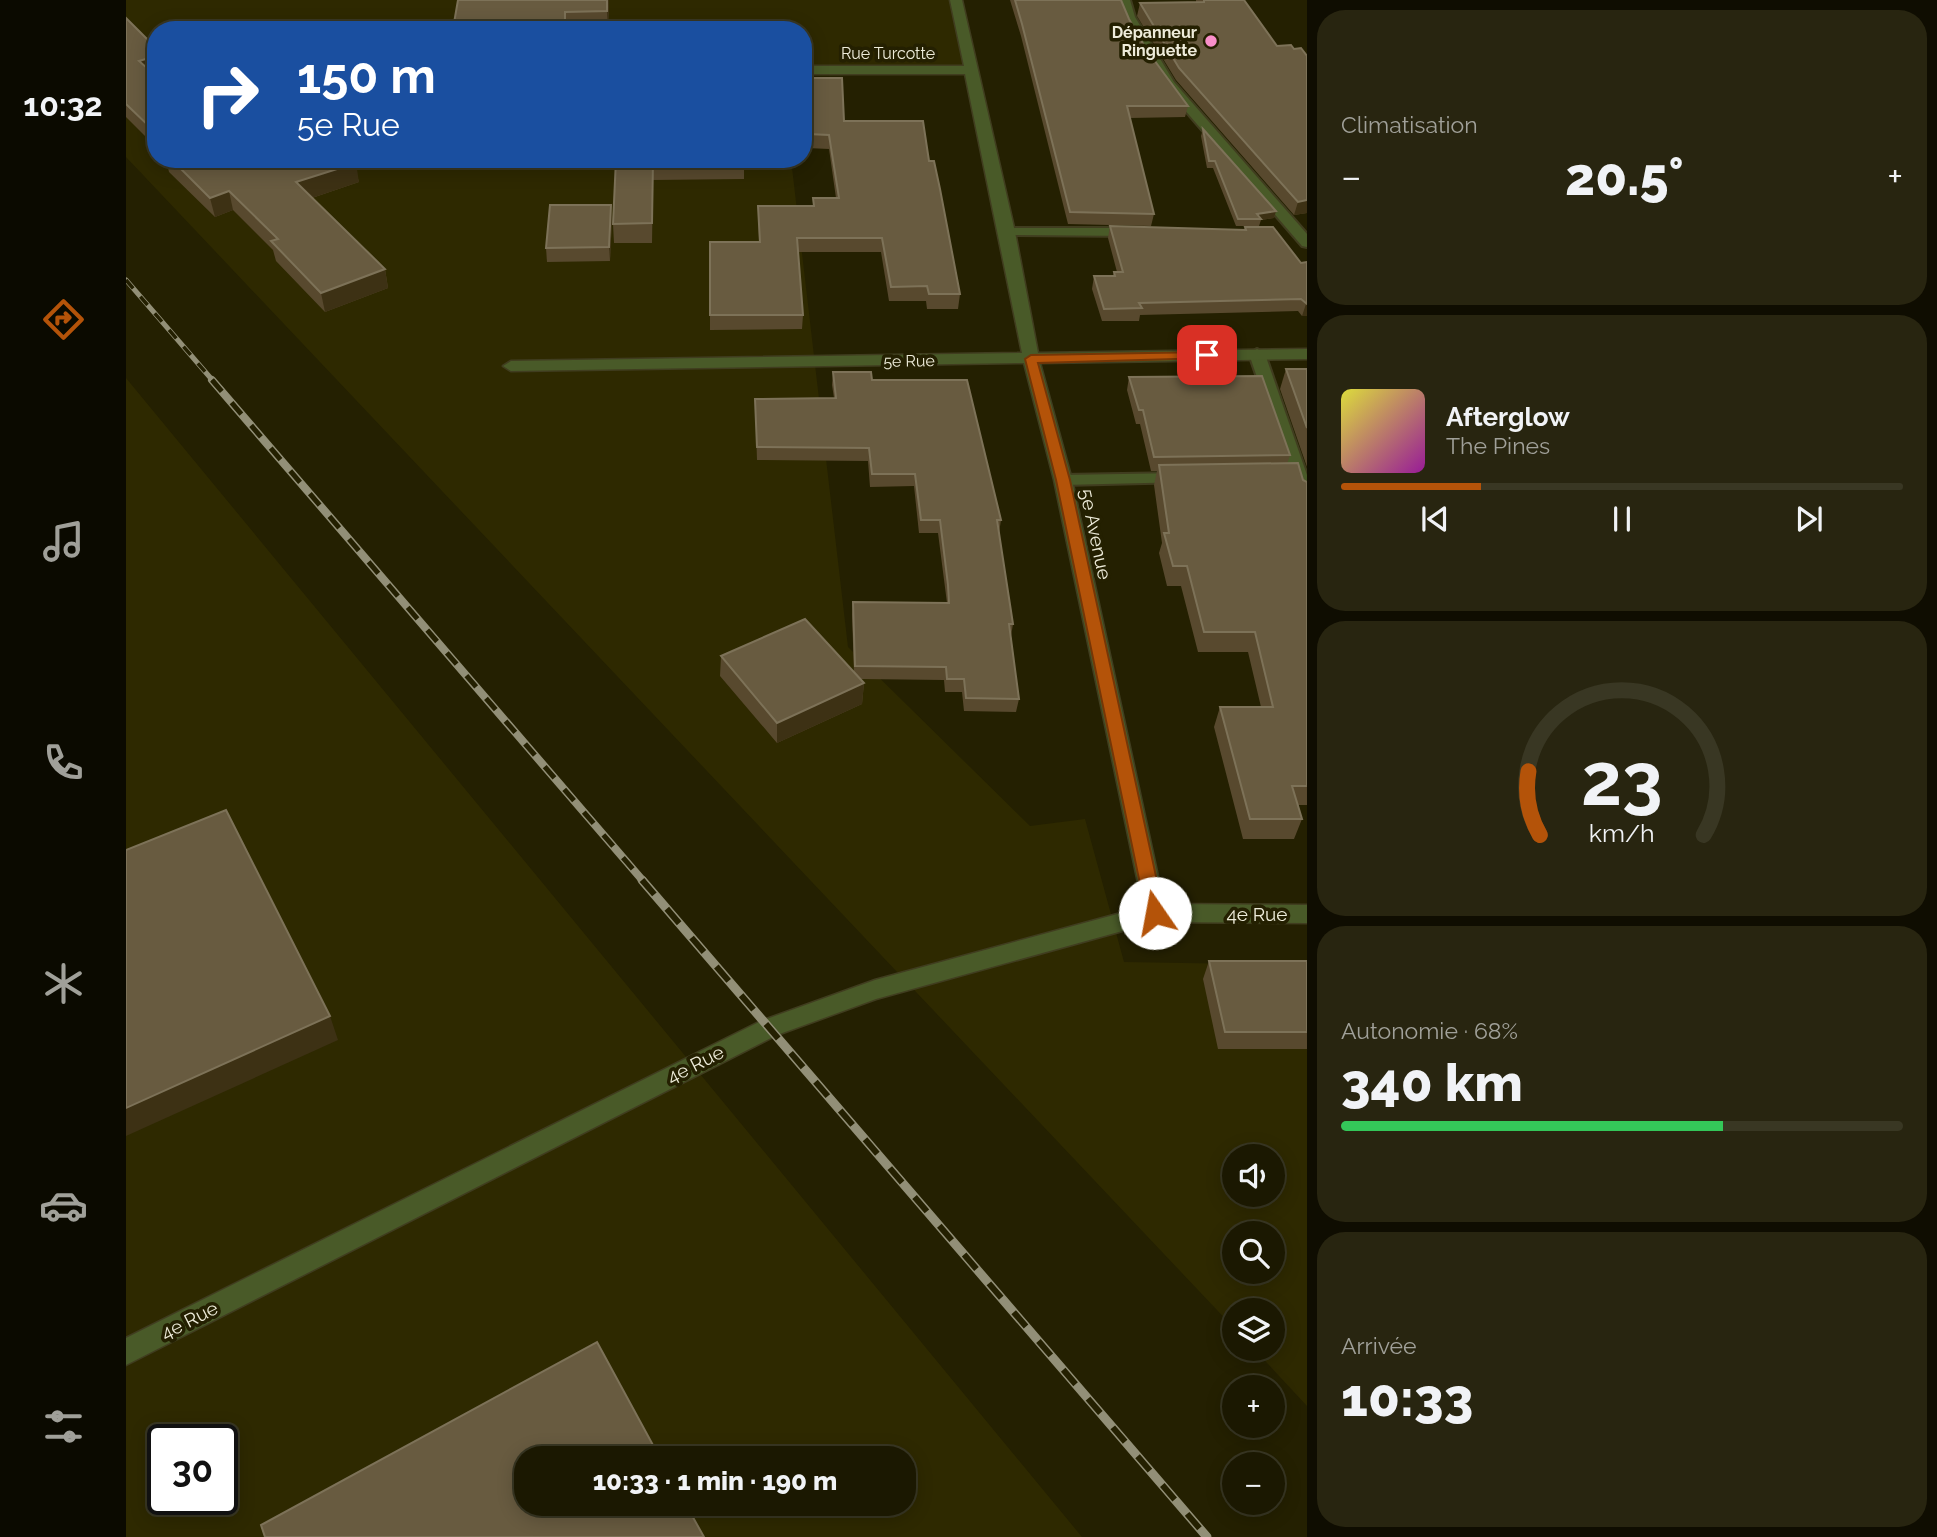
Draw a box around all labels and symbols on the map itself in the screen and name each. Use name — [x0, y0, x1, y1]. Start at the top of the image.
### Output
place label: Dépanneur Ringuette — [1112, 23, 1197, 60]
marker: Dépanneur Ringuette — [1203, 33, 1219, 49]
street label: Rue Turcotte — [841, 44, 935, 63]
pin — [1177, 325, 1237, 385]
street label: 5e Rue — [883, 351, 935, 371]
street label: 5e Avenue — [1076, 487, 1116, 581]
position arrow — [1118, 876, 1192, 950]
street label: 4e Rue — [1226, 903, 1288, 925]
street label: 4e Rue — [663, 1040, 727, 1088]
street label: 4e Rue — [157, 1296, 221, 1344]
speed limit sign: 30 — [147, 1424, 238, 1515]

